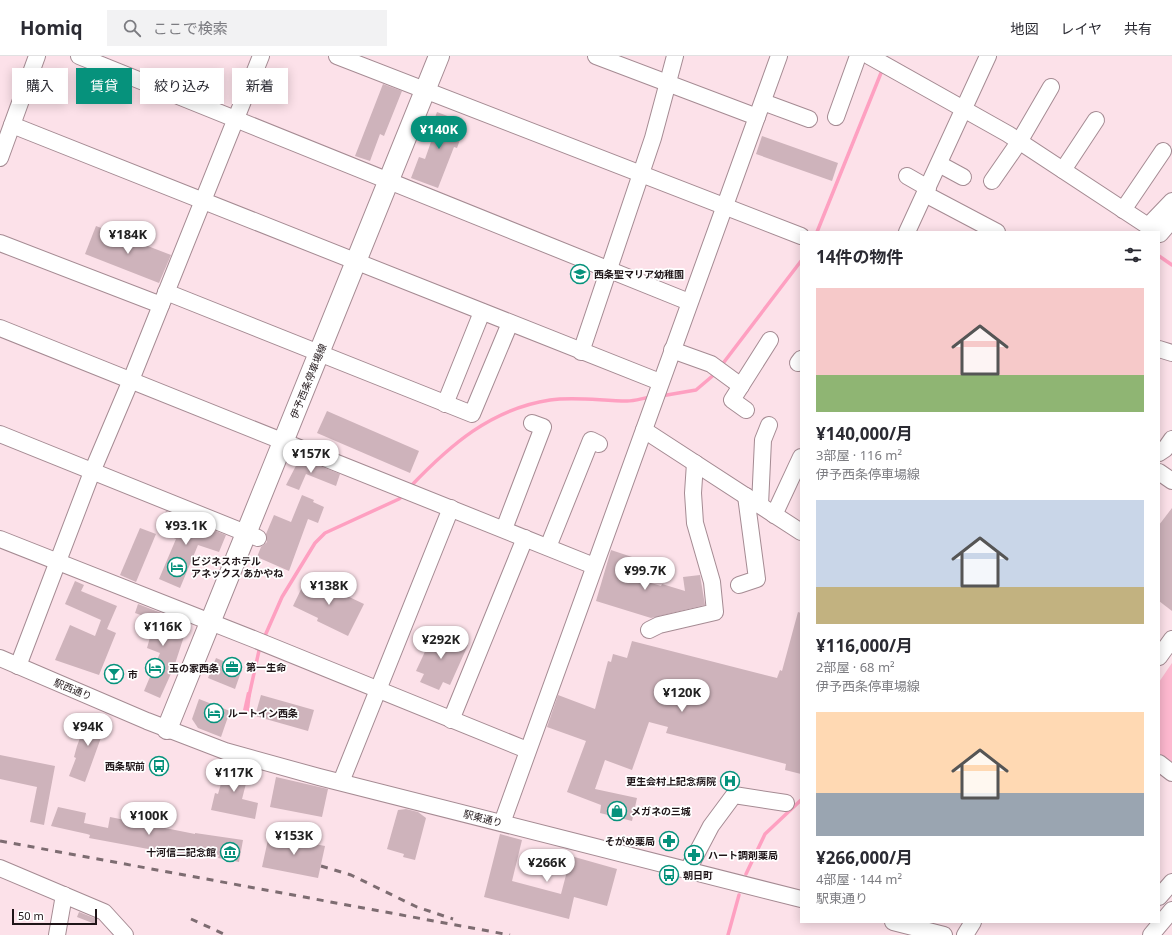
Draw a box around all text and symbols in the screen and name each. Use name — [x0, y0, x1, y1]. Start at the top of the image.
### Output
search box — [107, 10, 387, 46]
text: Homiq — [20, 15, 83, 41]
icon: search — [121, 17, 143, 39]
text: ここで検索 — [153, 18, 228, 38]
text: 地図 — [1010, 19, 1038, 38]
text: レイヤ — [1060, 19, 1102, 38]
text: 共有 — [1124, 19, 1152, 38]
chip: 購入 — [12, 68, 68, 104]
chip: 賃貸 — [76, 68, 132, 104]
chip: 絞り込み — [140, 68, 224, 104]
chip: 新着 — [232, 68, 288, 104]
pin: ¥140K — [411, 116, 467, 150]
text: ¥140K — [420, 120, 458, 138]
pin: ¥184K — [100, 221, 156, 255]
text: ¥184K — [109, 225, 147, 243]
icon: filters — [1122, 244, 1144, 266]
text: 14件の物件 — [816, 245, 903, 268]
school or university icon: 西条聖マリア幼稚園 — [569, 263, 591, 285]
place label: 西条聖マリア幼稚園 — [594, 267, 684, 281]
icon: home — [944, 314, 1016, 386]
street label: 伊予西条停車場線 — [287, 341, 329, 421]
text: ¥140,000/月 — [816, 422, 913, 445]
pin: ¥157K — [283, 440, 339, 474]
text: ¥157K — [292, 444, 330, 462]
text: 3部屋 · 116 m² — [816, 446, 902, 464]
text: 伊予西条停車場線 — [816, 465, 920, 483]
pin: ¥93.1K — [153, 512, 219, 546]
text: ¥93.1K — [165, 516, 207, 534]
icon: home — [944, 526, 1016, 598]
place label: ビジネスホテル アネックス あかやね — [191, 554, 283, 580]
hotel icon: ビジネスホテル アネックス あかやね — [166, 556, 188, 578]
pin: ¥99.7K — [612, 557, 678, 591]
text: ¥99.7K — [624, 561, 666, 579]
pin: ¥138K — [301, 572, 357, 606]
text: ¥138K — [310, 576, 348, 594]
pin: ¥116K — [135, 613, 191, 647]
text: ¥116K — [144, 617, 182, 635]
pin: ¥292K — [413, 626, 469, 660]
text: ¥292K — [422, 630, 460, 648]
text: ¥116,000/月 — [816, 634, 913, 657]
office icon: 第一生命 — [221, 656, 243, 678]
hotel icon: 玉の家西条 — [144, 657, 166, 679]
text: 2部屋 · 68 m² — [816, 658, 895, 676]
place label: 第一生命 — [246, 660, 287, 674]
place label: 玉の家西条 — [169, 661, 219, 675]
bar icon: 市 — [103, 663, 125, 685]
place label: 市 — [128, 667, 138, 681]
street label: 駅西通り — [52, 675, 94, 703]
text: 伊予西条停車場線 — [816, 677, 920, 695]
pin: ¥120K — [654, 679, 710, 713]
text: ¥120K — [663, 683, 701, 701]
hotel icon: ルートイン西条 — [203, 702, 225, 724]
place label: ルートイン西条 — [228, 706, 298, 720]
pin: ¥94K — [64, 713, 112, 747]
text: ¥94K — [73, 717, 103, 735]
icon: home — [944, 738, 1016, 810]
bus stop icon: 西条駅前 — [148, 755, 170, 777]
place label: 西条駅前 — [105, 759, 145, 773]
pin: ¥117K — [206, 759, 262, 793]
text: ¥117K — [215, 763, 253, 781]
hospital icon: 更生会村上記念病院 — [719, 770, 741, 792]
place label: 更生会村上記念病院 — [626, 774, 716, 788]
shop icon: メガネの三城 — [606, 800, 628, 822]
pin: ¥100K — [121, 802, 177, 836]
place label: メガネの三城 — [631, 804, 691, 818]
text: ¥100K — [130, 806, 168, 824]
street label: 駅東通り — [462, 806, 504, 830]
pin: ¥153K — [266, 822, 322, 856]
text: ¥153K — [275, 826, 313, 844]
pharmacy icon: そがめ薬局 — [658, 830, 680, 852]
place label: そがめ薬局 — [605, 834, 655, 848]
museum icon: 十河信二記念館 — [219, 841, 241, 863]
pharmacy icon: ハート調剤薬局 — [683, 844, 705, 866]
place label: 十河信二記念館 — [146, 845, 216, 859]
text: ¥266,000/月 — [816, 846, 913, 869]
place label: ハート調剤薬局 — [708, 848, 778, 862]
pin: ¥266K — [519, 849, 575, 883]
text: ¥266K — [528, 853, 566, 871]
bus stop icon: 朝日町 — [658, 864, 680, 886]
place label: 朝日町 — [683, 868, 713, 882]
text: 4部屋 · 144 m² — [816, 870, 902, 888]
text: 駅東通り — [816, 889, 868, 907]
scale bar — [12, 907, 97, 926]
text: 50 m — [18, 908, 44, 923]

